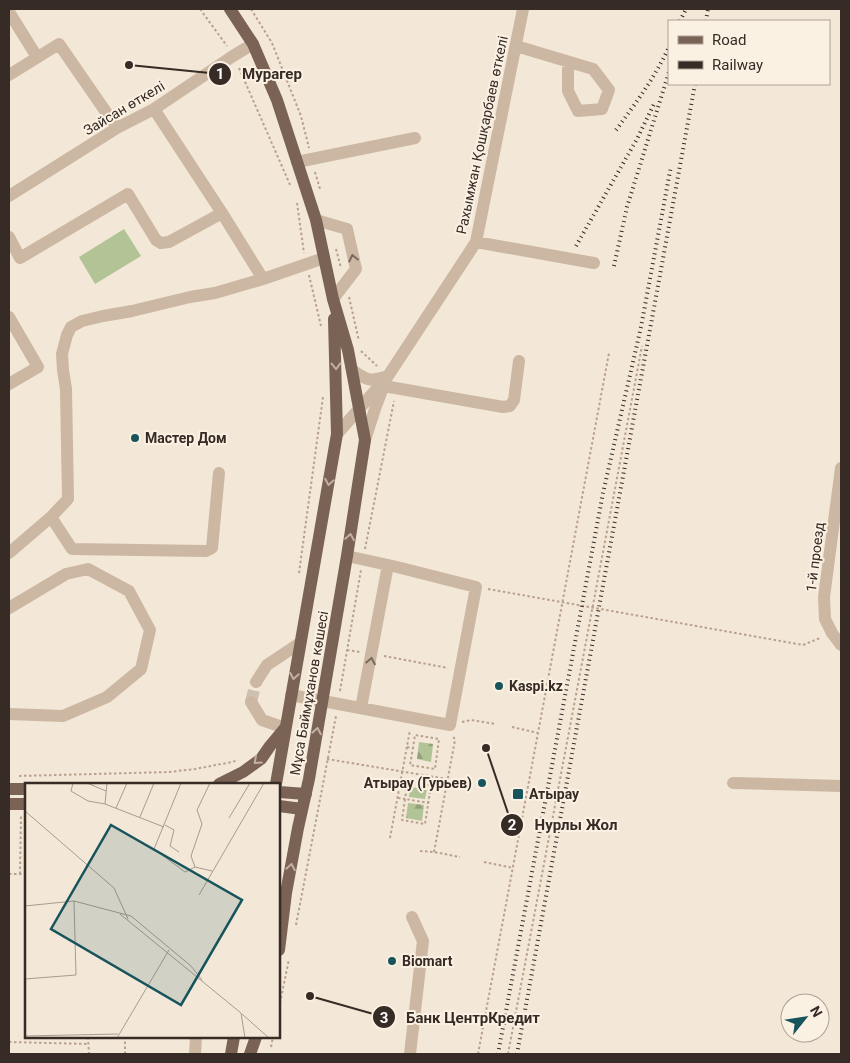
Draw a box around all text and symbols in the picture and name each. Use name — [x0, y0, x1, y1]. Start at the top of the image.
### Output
legend — [668, 20, 830, 85]
text: Road — [712, 31, 746, 49]
street label: Рахымжан Қошқарбаев өткелі — [453, 34, 511, 236]
text: Railway — [712, 56, 763, 74]
callout: Мурагер — [207, 59, 312, 89]
text: 1 — [216, 65, 224, 83]
text: Мурагер — [242, 65, 302, 83]
street label: Зайсан өткелі — [81, 78, 167, 138]
one-way arrow — [348, 254, 359, 263]
one-way arrow — [330, 362, 341, 370]
place label: Мастер Дом — [145, 430, 227, 446]
marker: Мастер Дом — [129, 432, 141, 444]
one-way arrow — [324, 477, 334, 486]
street label: 1-й проезд — [803, 521, 827, 593]
one-way arrow — [345, 532, 355, 541]
street label: Мұса Баймұханов көшесі — [287, 610, 331, 776]
one-way arrow — [365, 656, 375, 665]
one-way arrow — [290, 672, 300, 681]
place label: Kaspi.kz — [509, 678, 563, 694]
marker: Kaspi.kz — [493, 680, 505, 692]
one-way arrow — [312, 727, 322, 736]
one-way arrow — [253, 756, 262, 765]
place label: Атырау (Гурьев) — [364, 775, 472, 792]
marker: Атырау (Гурьев) — [476, 777, 488, 789]
inset map — [25, 783, 280, 1038]
place label: Атырау — [529, 786, 580, 802]
marker: Атырау — [511, 787, 525, 801]
callout: Нурлы Жол — [500, 810, 628, 840]
text: 2 — [508, 816, 517, 834]
text: Нурлы Жол — [535, 816, 617, 834]
one-way arrow — [285, 863, 296, 871]
place label: Biomart — [402, 953, 453, 969]
marker: Biomart — [386, 955, 398, 967]
north arrow — [780, 993, 830, 1043]
callout: Банк ЦентрКредит — [371, 1002, 550, 1032]
text: N — [807, 1003, 826, 1020]
text: 3 — [380, 1009, 388, 1027]
text: Банк ЦентрКредит — [406, 1009, 540, 1027]

